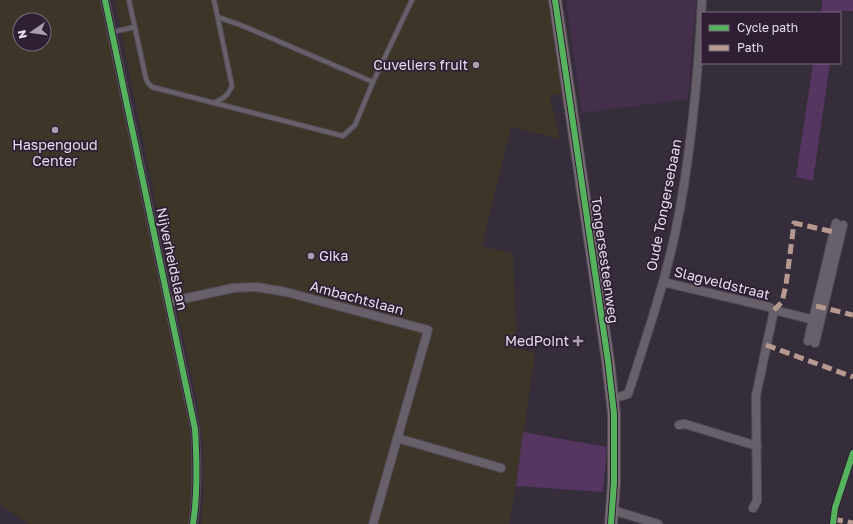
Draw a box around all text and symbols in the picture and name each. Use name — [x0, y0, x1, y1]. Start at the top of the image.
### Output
north arrow — [12, 12, 52, 52]
legend — [701, 12, 841, 64]
text: Cycle path — [737, 20, 798, 35]
text: N — [14, 29, 29, 40]
text: Path — [737, 40, 764, 55]
place label: Cuveliers fruit — [373, 56, 468, 73]
marker: Cuveliers fruit — [471, 60, 481, 70]
marker: Haspengoud Center — [50, 125, 60, 135]
place label: Haspengoud Center — [12, 136, 98, 169]
street label: Oude Tongersebaan — [642, 137, 685, 272]
street label: Tongersesteenweg — [588, 195, 623, 324]
street label: Nijverheidslaan — [153, 206, 192, 312]
place label: Gika — [319, 247, 348, 264]
marker: Gika — [306, 251, 316, 261]
street label: Slagveldstraat — [672, 262, 772, 303]
street label: Ambachtslaan — [308, 277, 406, 318]
place label: MedPoint — [505, 332, 569, 349]
marker: MedPoint — [572, 335, 584, 347]

